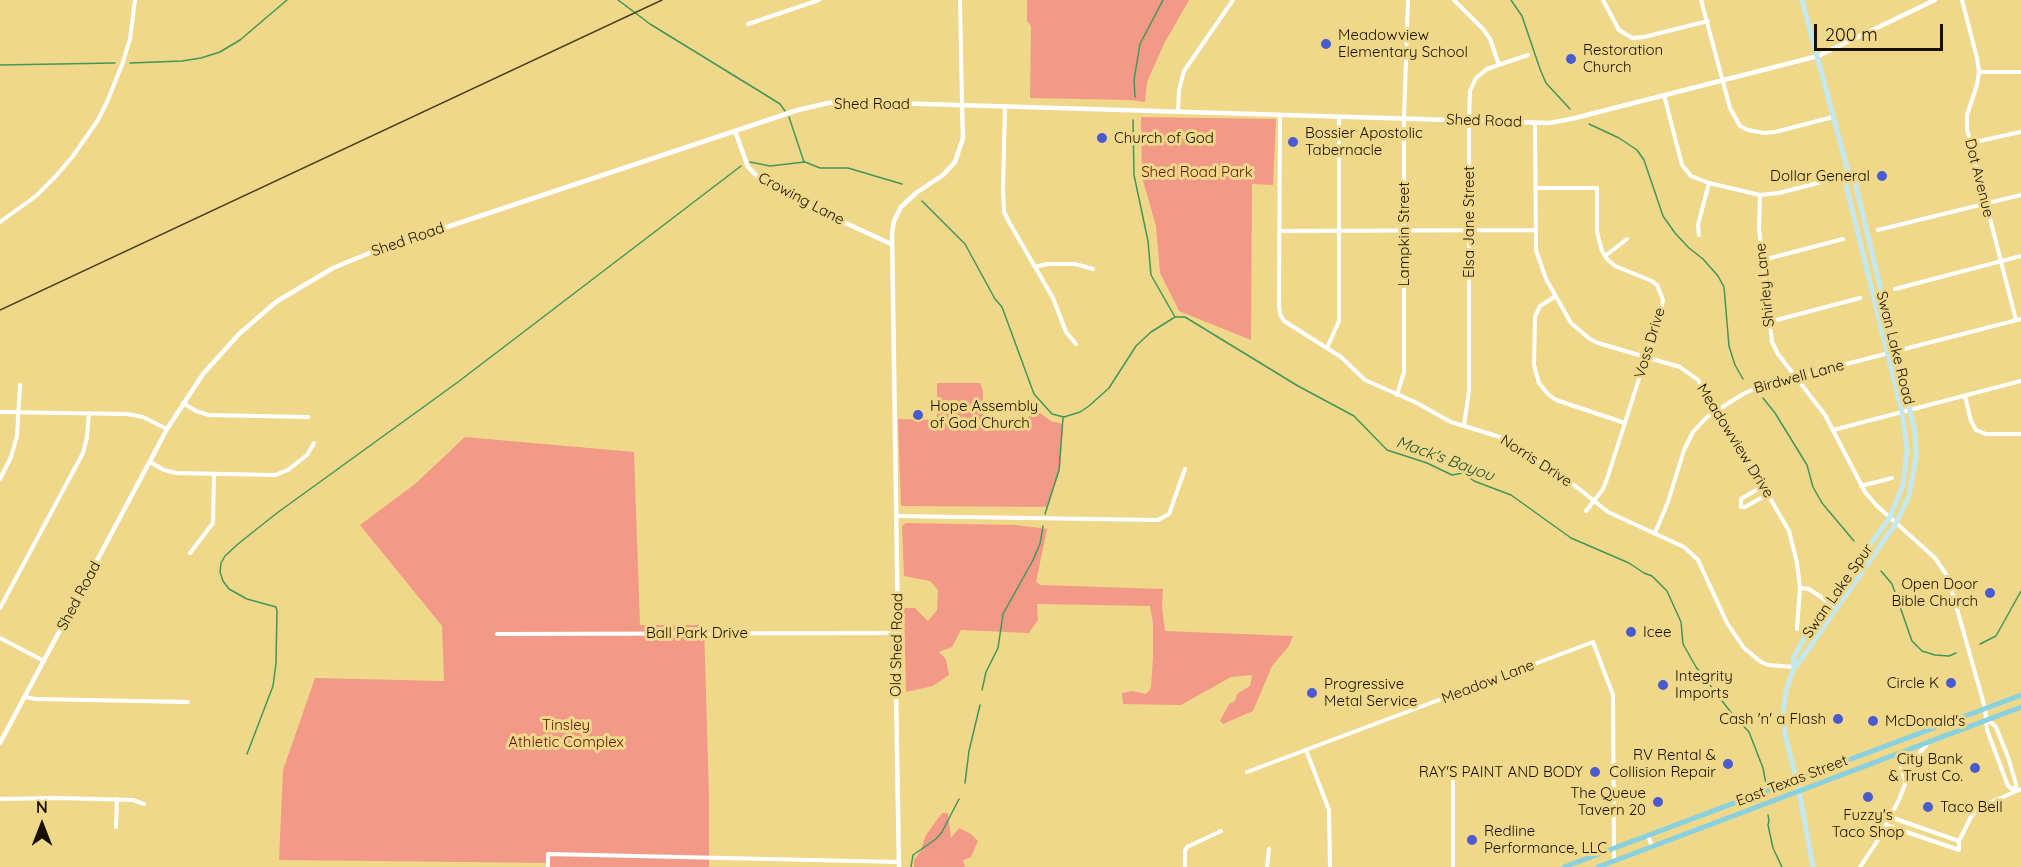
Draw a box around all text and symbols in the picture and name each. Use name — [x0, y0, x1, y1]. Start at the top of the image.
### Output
scale bar — [1817, 12, 1946, 50]
text: 200 m — [1825, 23, 1878, 46]
place label: Meadowview Elementary School — [1338, 26, 1468, 61]
marker: Meadowview Elementary School — [1319, 37, 1333, 51]
place label: Restoration Church — [1583, 41, 1663, 76]
marker: Restoration Church — [1564, 52, 1578, 66]
street label: Shed Road — [834, 95, 910, 113]
street label: Shed Road — [1446, 111, 1522, 131]
place label: Bossier Apostolic Tabernacle — [1305, 124, 1423, 159]
place label: Church of God — [1114, 129, 1214, 147]
marker: Church of God — [1095, 131, 1109, 145]
marker: Bossier Apostolic Tabernacle — [1286, 135, 1300, 149]
street label: Dot Avenue — [1961, 137, 1997, 219]
park label: Shed Road Park — [1141, 163, 1253, 181]
street label: Elsa Jane Street — [1460, 166, 1478, 278]
place label: Dollar General — [1770, 167, 1870, 185]
street label: Crowing Lane — [755, 169, 847, 229]
marker: Dollar General — [1875, 169, 1889, 183]
street label: Lampkin Street — [1395, 182, 1413, 286]
street label: Shed Road — [369, 219, 447, 261]
street label: Shirley Lane — [1752, 242, 1778, 328]
street label: Swan Lake Road — [1872, 289, 1918, 407]
street label: Voss Drive — [1631, 305, 1669, 381]
street label: Birdwell Lane — [1752, 356, 1846, 398]
street label: Meadowview Drive — [1693, 381, 1777, 501]
place label: Hope Assembly of God Church — [930, 397, 1038, 432]
marker: Hope Assembly of God Church — [911, 408, 925, 422]
street label: Norris Drive — [1497, 431, 1575, 491]
water label: Mack's Bayou — [1393, 432, 1497, 486]
street label: Swan Lake Spur — [1799, 540, 1877, 642]
street label: Shed Road — [53, 558, 105, 634]
place label: Open Door Bible Church — [1891, 575, 1978, 610]
marker: Open Door Bible Church — [1983, 586, 1997, 600]
street label: Old Shed Road — [887, 593, 907, 697]
place label: Icee — [1643, 623, 1671, 641]
street label: Ball Park Drive — [646, 624, 748, 642]
marker: Icee — [1624, 625, 1638, 639]
street label: Meadow Lane — [1439, 656, 1537, 708]
place label: Integrity Imports — [1675, 667, 1733, 702]
place label: Circle K — [1887, 674, 1939, 692]
place label: Progressive Metal Service — [1324, 675, 1417, 710]
marker: Circle K — [1944, 676, 1958, 690]
marker: Integrity Imports — [1656, 678, 1670, 692]
marker: Progressive Metal Service — [1305, 686, 1319, 700]
place label: Cash 'n' a Flash — [1719, 710, 1826, 728]
marker: Cash 'n' a Flash — [1831, 712, 1845, 726]
place label: McDonald's — [1885, 712, 1965, 730]
marker: McDonald's — [1866, 714, 1880, 728]
park label: Tinsley Athletic Complex — [508, 716, 624, 751]
place label: RV Rental & Collision Repair — [1609, 746, 1716, 781]
place label: City Bank & Trust Co. — [1888, 750, 1963, 785]
street label: East Texas Street — [1734, 751, 1850, 811]
marker: RV Rental & Collision Repair — [1721, 757, 1735, 771]
marker: City Bank & Trust Co. — [1968, 761, 1982, 775]
place label: RAY'S PAINT AND BODY — [1419, 763, 1583, 781]
marker: RAY'S PAINT AND BODY — [1588, 765, 1602, 779]
place label: The Queue Tavern 20 — [1570, 784, 1646, 819]
marker: Fuzzy's Taco Shop — [1861, 790, 1875, 804]
north arrow — [12, 795, 72, 855]
marker: The Queue Tavern 20 — [1651, 795, 1665, 809]
text: N — [36, 797, 48, 817]
place label: Taco Bell — [1940, 798, 2003, 816]
marker: Taco Bell — [1921, 800, 1935, 814]
place label: Fuzzy's Taco Shop — [1832, 806, 1904, 841]
place label: Redline Performance, LLC — [1484, 822, 1607, 857]
marker: Redline Performance, LLC — [1465, 833, 1479, 847]

